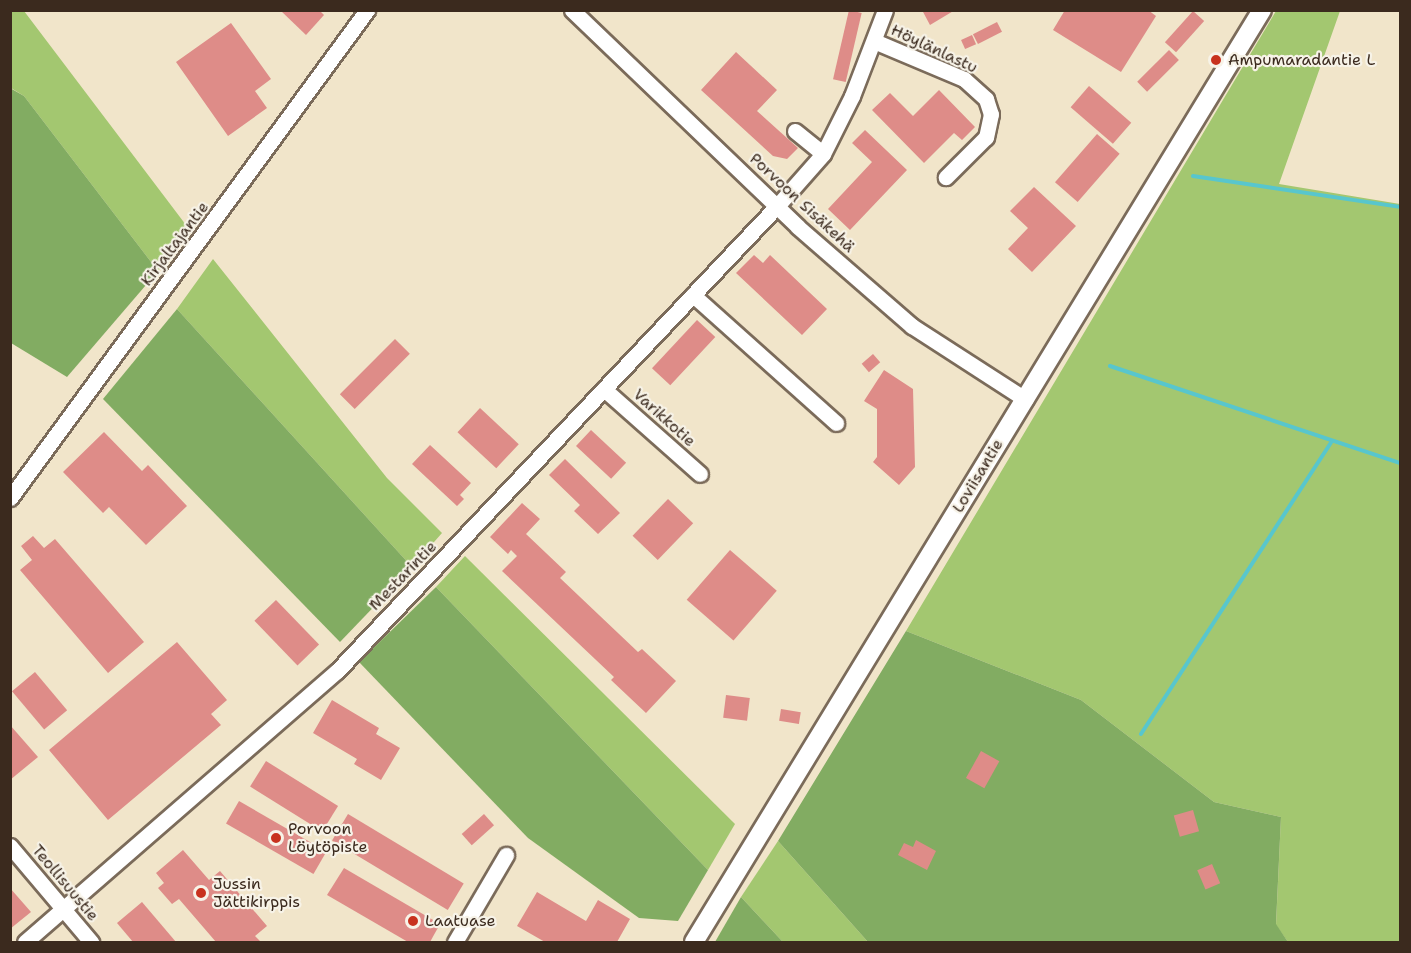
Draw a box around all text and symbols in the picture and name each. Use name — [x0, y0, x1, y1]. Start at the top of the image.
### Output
street label: Höylänlastu — [888, 21, 980, 77]
place label: Ampumaradantie L — [1228, 50, 1375, 70]
marker: Ampumaradantie L — [1209, 53, 1223, 67]
street label: Porvoon Sisäkehä — [745, 149, 859, 257]
street label: Kirjaltajantie — [137, 198, 213, 290]
street label: Varikkotie — [629, 385, 699, 451]
street label: Loviisantie — [949, 436, 1007, 516]
street label: Mestarintie — [365, 537, 441, 615]
place label: Porvoon Löytöpiste — [288, 819, 367, 857]
marker: Porvoon Löytöpiste — [269, 831, 283, 845]
street label: Teollisuustie — [28, 841, 102, 925]
place label: Jussin Jättikirppis — [213, 874, 300, 912]
marker: Jussin Jättikirppis — [194, 886, 208, 900]
place label: Laatuase — [425, 911, 496, 931]
marker: Laatuase — [406, 914, 420, 928]

